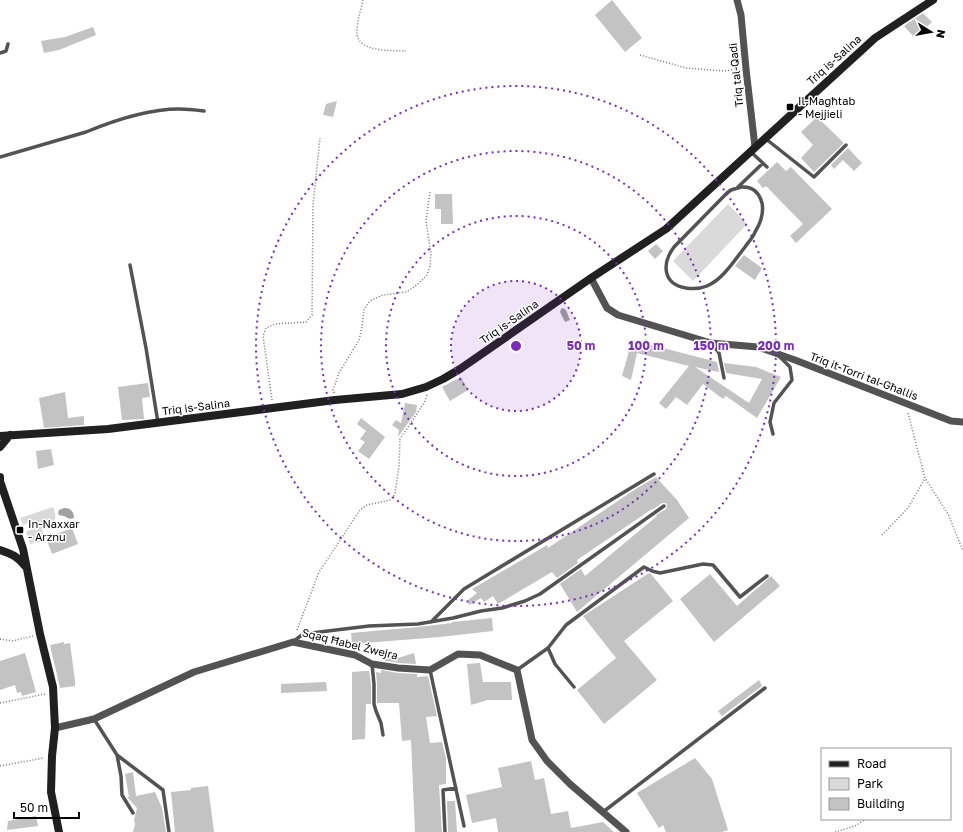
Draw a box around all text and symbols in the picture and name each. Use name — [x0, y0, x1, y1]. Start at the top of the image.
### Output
north arrow — [911, 12, 951, 52]
text: N — [934, 29, 948, 39]
street label: Triq is-Salina — [804, 32, 863, 87]
street label: Triq tal-Qadi — [726, 42, 745, 108]
place label: Il-Magħtab - Mejjieli — [798, 94, 855, 120]
marker: Il-Magħtab - Mejjieli — [785, 102, 795, 112]
street label: Triq is-Salina — [477, 297, 540, 346]
text: 50 m — [567, 338, 595, 353]
text: 100 m — [628, 338, 664, 353]
text: 150 m — [694, 338, 728, 353]
text: 200 m — [758, 338, 794, 353]
centre of rings — [509, 339, 523, 353]
street label: Triq it-Torri tal-Għallis — [808, 349, 920, 402]
street label: Triq is-Salina — [161, 396, 231, 417]
place label: In-Naxxar - Arznu — [28, 517, 80, 543]
marker: In-Naxxar - Arznu — [15, 525, 25, 535]
street label: Sqaq Ħabel Żwejra — [301, 625, 399, 662]
legend — [821, 748, 951, 820]
text: Road — [857, 756, 886, 771]
text: Park — [857, 776, 883, 791]
scale bar — [14, 794, 79, 820]
text: Building — [857, 796, 905, 811]
text: 50 m — [20, 800, 48, 815]

